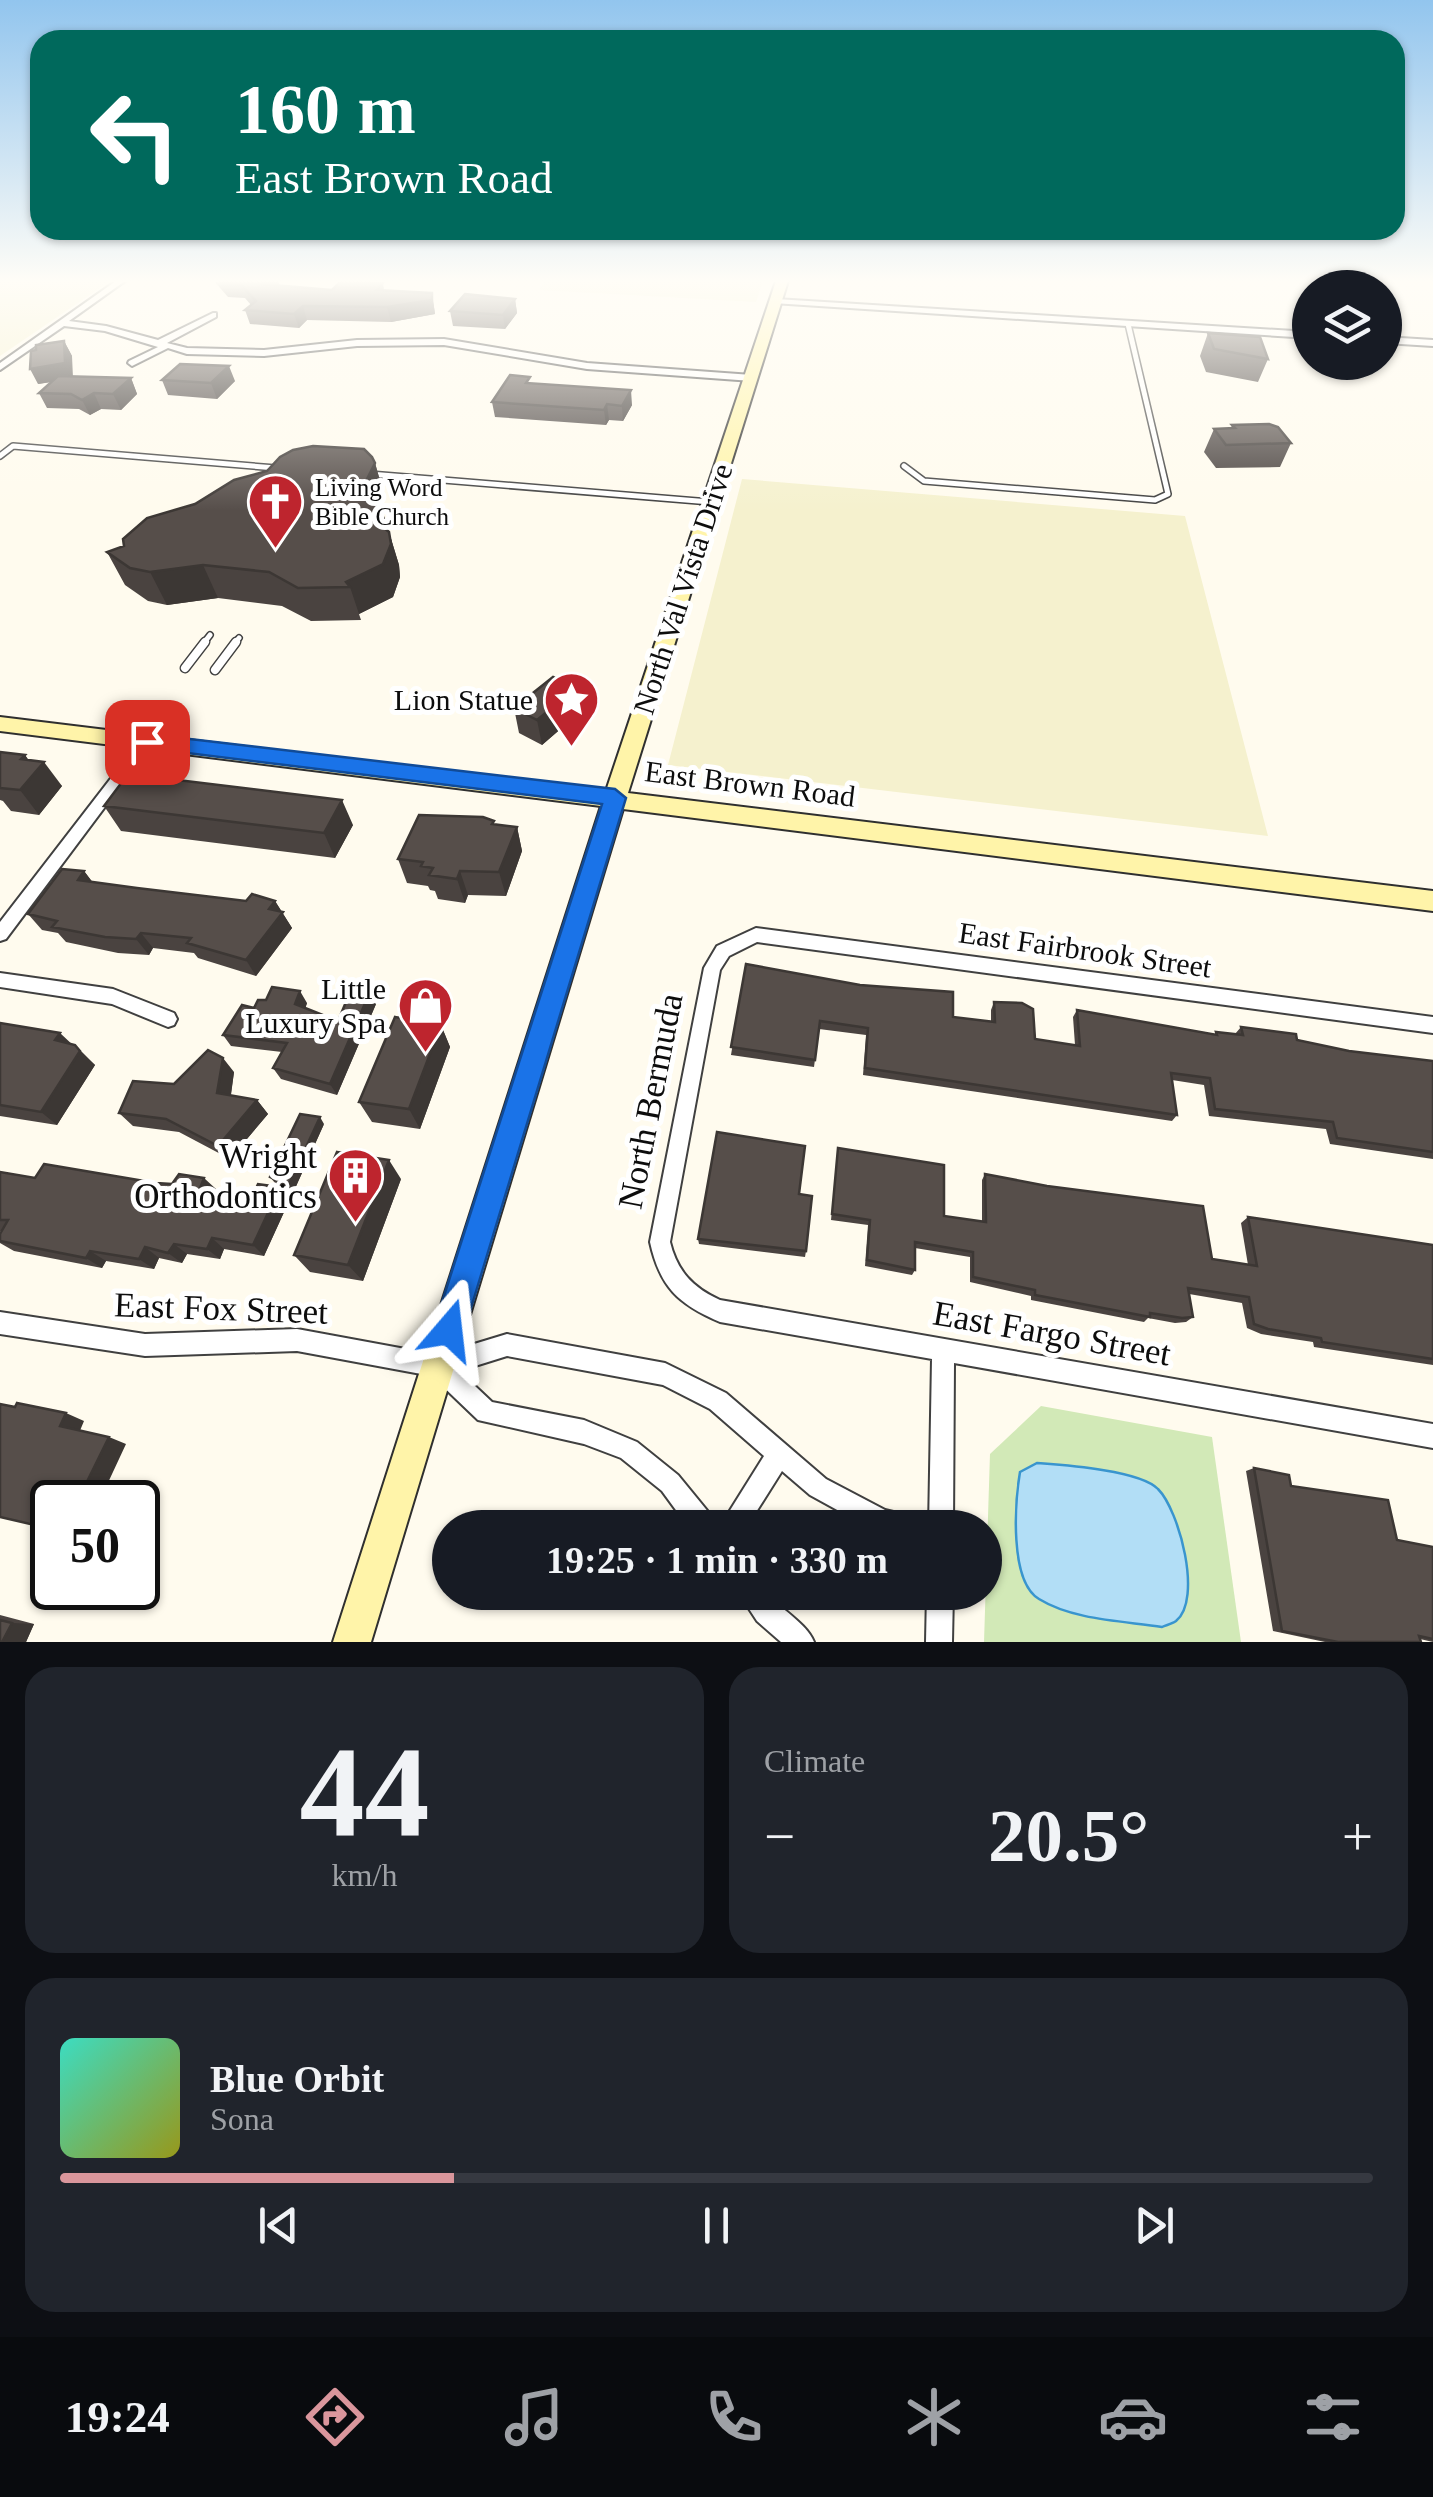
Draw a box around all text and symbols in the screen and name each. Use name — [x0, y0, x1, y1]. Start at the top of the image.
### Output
icon: left — [70, 70, 200, 200]
text: 160 m — [235, 71, 416, 148]
text: East Brown Road — [235, 153, 552, 203]
map controls — [1292, 270, 1402, 380]
button: layers — [1292, 270, 1402, 380]
street label: North Val Vista Drive — [626, 460, 739, 718]
church icon: Living Word Bible Church — [246, 471, 306, 550]
place label: Living Word Bible Church — [315, 474, 450, 530]
place icon: Lion Statue — [542, 670, 602, 749]
place label: Lion Statue — [394, 683, 533, 716]
pin — [105, 700, 190, 785]
icon: arrive — [120, 715, 175, 770]
street label: East Brown Road — [643, 754, 857, 813]
street label: East Fairbrook Street — [957, 915, 1214, 984]
place label: Little Luxury Spa — [245, 972, 386, 1039]
shop icon: Little Luxury Spa — [395, 976, 455, 1055]
street label: North Bermuda — [610, 990, 691, 1212]
place label: Wright Orthodontics — [134, 1137, 317, 1216]
building icon: Wright Orthodontics — [326, 1146, 386, 1225]
position arrow — [397, 1278, 501, 1382]
street label: East Fox Street — [113, 1285, 329, 1332]
street label: East Fargo Street — [930, 1293, 1174, 1374]
speed limit sign: 50 — [30, 1480, 160, 1610]
text: 19:25 · 1 min · 330 m — [546, 1539, 888, 1581]
text: 44 — [300, 1720, 430, 1864]
text: Climate — [764, 1743, 865, 1779]
text: 20.5° — [988, 1794, 1149, 1877]
text: − — [764, 1806, 795, 1867]
text: + — [1342, 1806, 1373, 1867]
text: km/h — [332, 1857, 397, 1893]
text: Blue Orbit — [210, 2058, 384, 2100]
text: Sona — [210, 2101, 274, 2137]
icon: previous — [251, 2198, 306, 2253]
icon: pause — [689, 2198, 744, 2253]
icon: next — [1127, 2198, 1182, 2253]
icon: directions — [300, 2382, 370, 2452]
icon: music — [499, 2382, 569, 2452]
icon: phone — [699, 2382, 769, 2452]
icon: climate — [899, 2382, 969, 2452]
icon: car — [1098, 2382, 1168, 2452]
icon: filters — [1298, 2382, 1368, 2452]
text: 19:24 — [65, 2392, 170, 2442]

